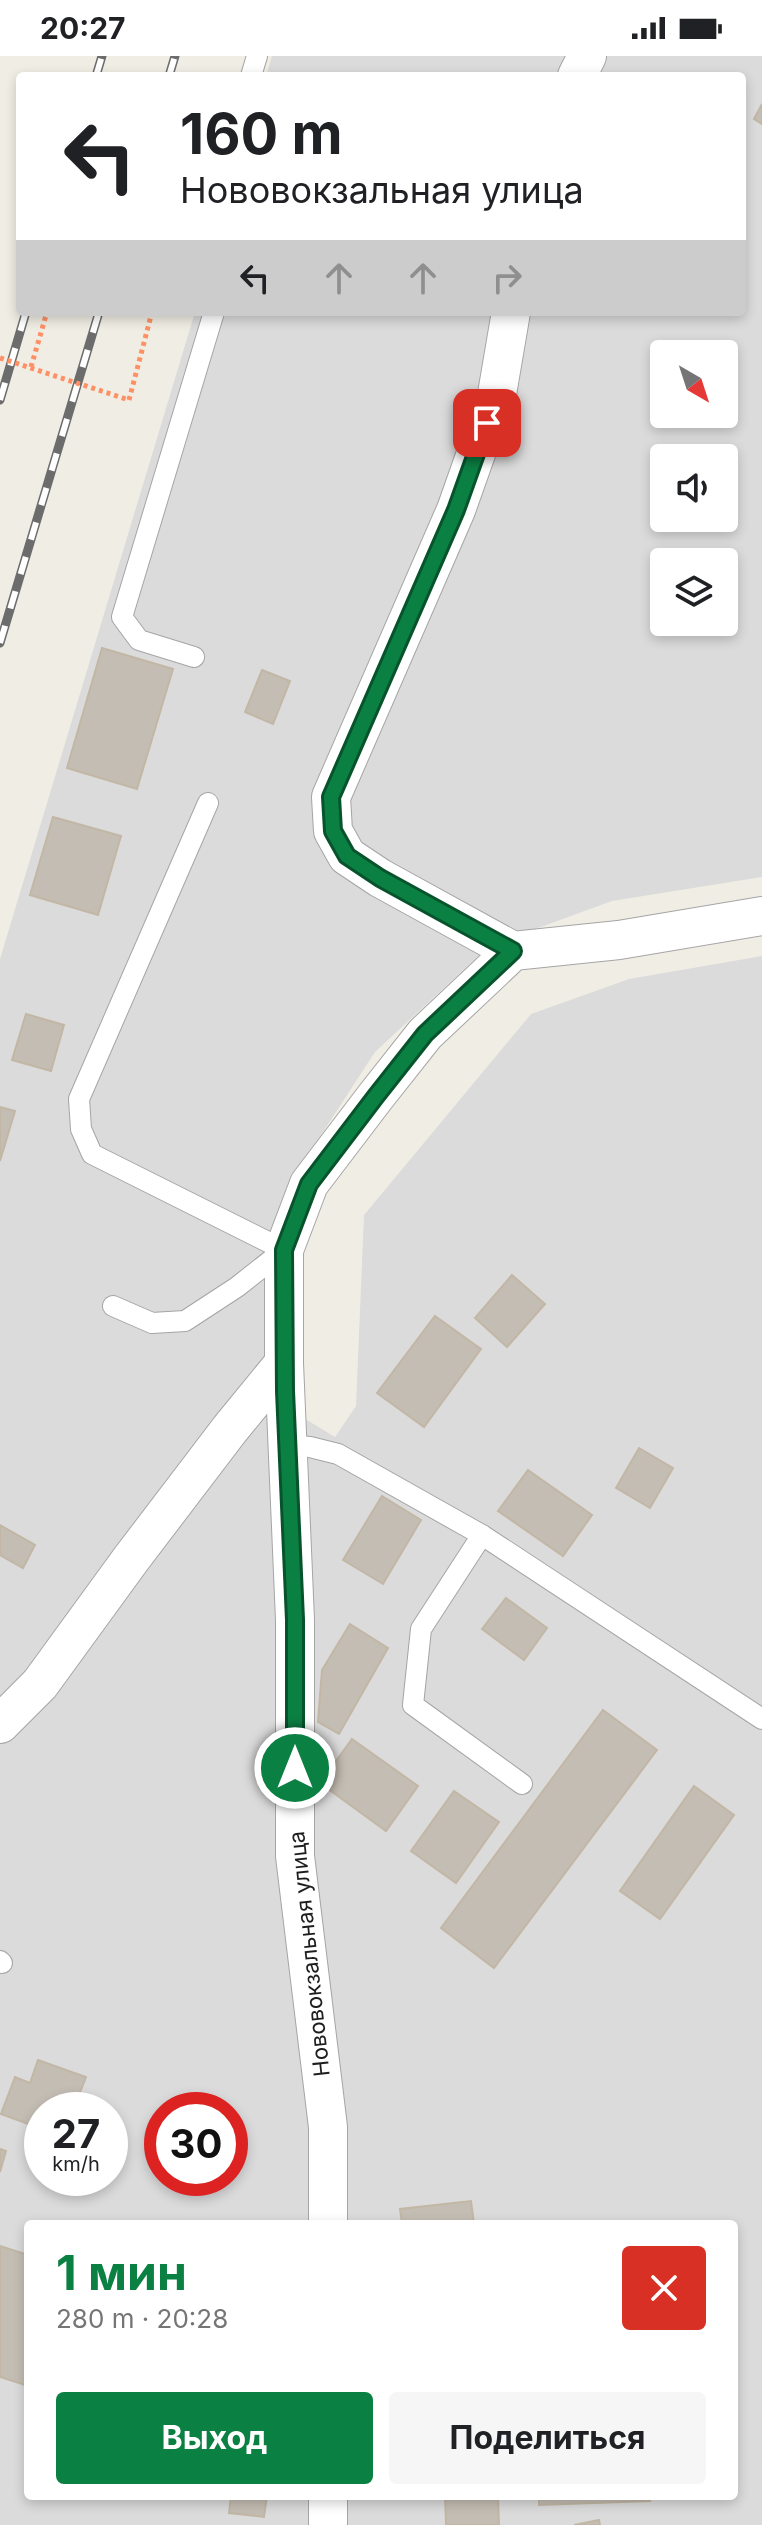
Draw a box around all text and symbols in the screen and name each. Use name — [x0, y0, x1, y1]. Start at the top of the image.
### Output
text: 20:27 — [40, 10, 126, 46]
text: 160 m — [180, 100, 343, 168]
icon: left — [48, 104, 152, 208]
text: Нововокзальная улица — [180, 168, 584, 212]
icon: left — [233, 256, 277, 300]
icon: ahead — [317, 256, 361, 300]
icon: ahead — [401, 256, 445, 300]
icon: right — [485, 256, 529, 300]
north arrow — [650, 340, 738, 428]
map controls — [650, 340, 738, 636]
pin — [453, 389, 521, 457]
icon: arrive — [465, 401, 509, 445]
button: sound — [650, 444, 738, 532]
button: layers — [650, 548, 738, 636]
position arrow — [253, 1726, 337, 1810]
street label: Нововокзальная улица — [283, 1830, 335, 2078]
speed limit sign: 30 — [144, 2092, 248, 2196]
text: 27 — [52, 2109, 100, 2158]
text: km/h — [52, 2152, 100, 2176]
text: 1 мин — [56, 2243, 187, 2302]
button: close — [622, 2246, 706, 2330]
text: 280 m · 20:28 — [56, 2303, 228, 2334]
button: Выход — [56, 2392, 373, 2484]
button: Поделиться — [389, 2392, 706, 2484]

